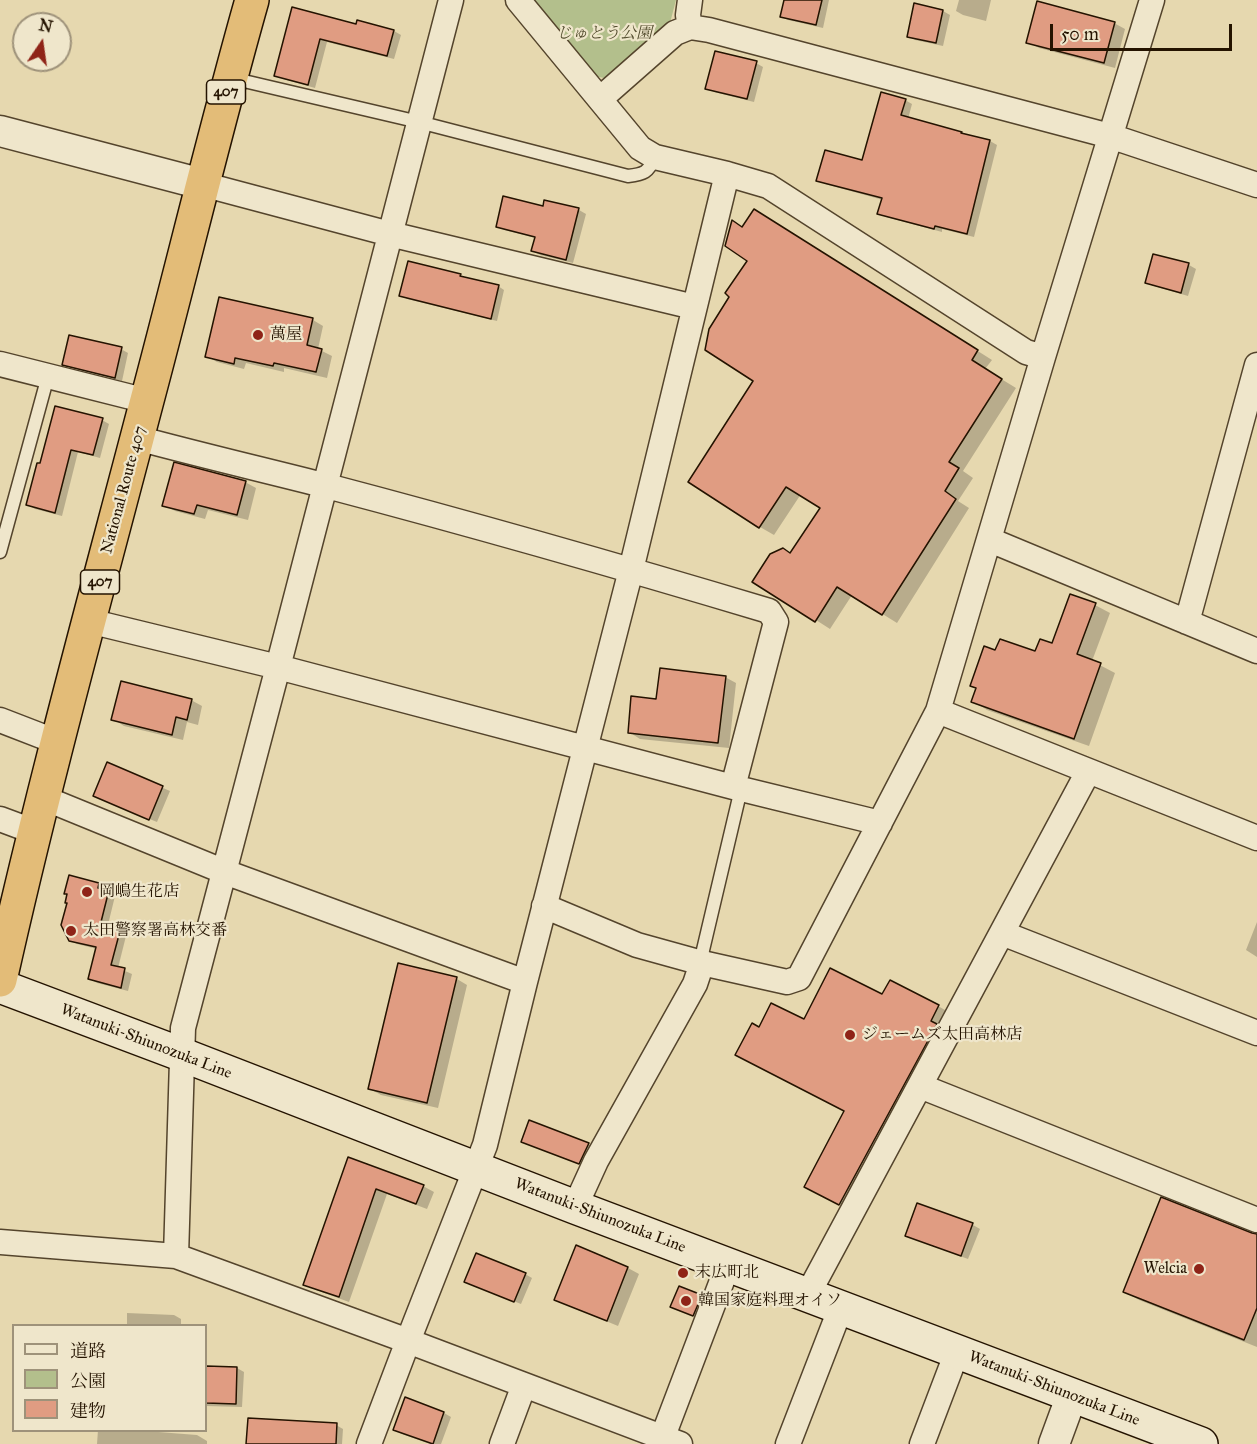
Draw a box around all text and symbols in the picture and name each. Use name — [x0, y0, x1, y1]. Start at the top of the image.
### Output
north arrow — [12, 12, 72, 72]
scale bar — [1053, 12, 1234, 50]
text: N — [37, 15, 54, 37]
text: 50 m — [1061, 23, 1099, 45]
park label: じゅとう公園 — [556, 24, 652, 44]
road number: 407 — [206, 80, 246, 104]
place label: 萬屋 — [270, 325, 302, 345]
marker: 萬屋 — [251, 328, 265, 342]
street label: National Route 407 — [98, 424, 150, 556]
road number: 407 — [80, 570, 120, 594]
place label: 岡嶋生花店 — [99, 882, 179, 902]
marker: 岡嶋生花店 — [80, 885, 94, 899]
place label: 太田警察署高林交番 — [83, 921, 227, 941]
marker: 太田警察署高林交番 — [64, 924, 78, 938]
street label: Watanuki-Shiunozuka Line — [58, 1000, 234, 1084]
place label: ジェームズ太田高林店 — [862, 1025, 1022, 1045]
marker: ジェームズ太田高林店 — [843, 1028, 857, 1042]
street label: Watanuki-Shiunozuka Line — [512, 1174, 688, 1258]
place label: Welcia — [1144, 1259, 1187, 1279]
marker: Welcia — [1192, 1262, 1206, 1276]
place label: 末広町北 — [695, 1263, 759, 1283]
marker: 末広町北 — [676, 1266, 690, 1280]
place label: 韓国家庭料理オイソ — [698, 1291, 842, 1311]
marker: 韓国家庭料理オイソ — [679, 1294, 693, 1308]
legend — [12, 1324, 207, 1432]
text: 道路 — [70, 1340, 106, 1362]
street label: Watanuki-Shiunozuka Line — [966, 1347, 1142, 1431]
text: 公園 — [70, 1370, 106, 1392]
text: 建物 — [70, 1400, 106, 1422]

